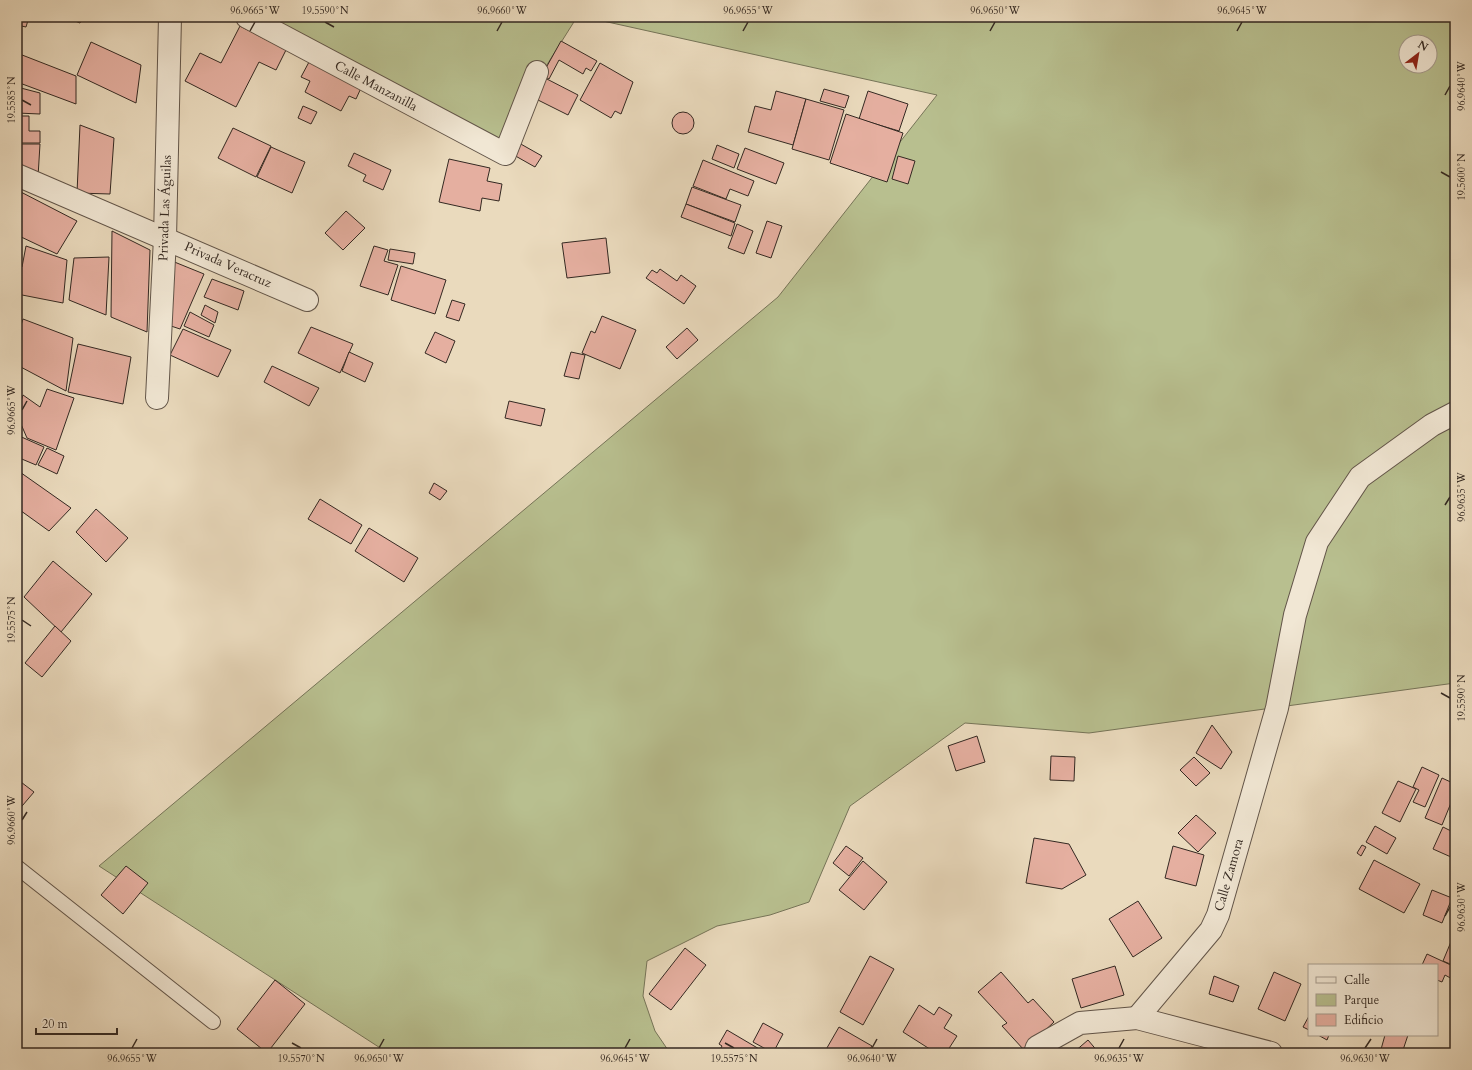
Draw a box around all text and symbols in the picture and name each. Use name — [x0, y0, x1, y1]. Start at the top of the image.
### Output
text: 96.9665°W — [230, 4, 281, 18]
text: 19.5590°N — [302, 4, 349, 18]
text: 96.9660°W — [477, 4, 528, 18]
text: 96.9655°W — [723, 4, 774, 18]
text: 96.9650°W — [970, 4, 1021, 18]
text: 96.9645°W — [1217, 4, 1268, 18]
north arrow — [1398, 34, 1438, 74]
text: N — [1415, 37, 1431, 55]
street label: Calle Manzanilla — [331, 57, 421, 116]
text: 96.9640°W — [1455, 60, 1469, 111]
text: 19.5585°N — [5, 76, 19, 123]
text: 19.5600°N — [1455, 153, 1469, 200]
street label: Privada Las Águilas — [154, 155, 176, 261]
street label: Privada Veracruz — [182, 238, 275, 292]
text: 96.9665°W — [5, 384, 19, 435]
text: 96.9635°W — [1455, 471, 1469, 522]
text: 19.5575°N — [5, 596, 19, 643]
text: 19.5590°N — [1455, 674, 1469, 721]
text: 96.9660°W — [5, 794, 19, 845]
street label: Calle Zamora — [1210, 836, 1248, 913]
text: 96.9630°W — [1455, 881, 1469, 932]
legend — [1308, 964, 1438, 1036]
text: Calle — [1344, 972, 1370, 988]
text: Parque — [1344, 992, 1379, 1008]
scale bar — [36, 1010, 117, 1036]
text: Edificio — [1344, 1012, 1384, 1028]
text: 20 m — [42, 1016, 69, 1032]
text: 96.9655°W — [107, 1052, 158, 1066]
text: 19.5570°N — [278, 1052, 325, 1066]
text: 96.9650°W — [354, 1052, 405, 1066]
text: 96.9645°W — [600, 1052, 651, 1066]
text: 19.5575°N — [711, 1052, 758, 1066]
text: 96.9640°W — [847, 1052, 898, 1066]
text: 96.9635°W — [1094, 1052, 1145, 1066]
text: 96.9630°W — [1340, 1052, 1391, 1066]

